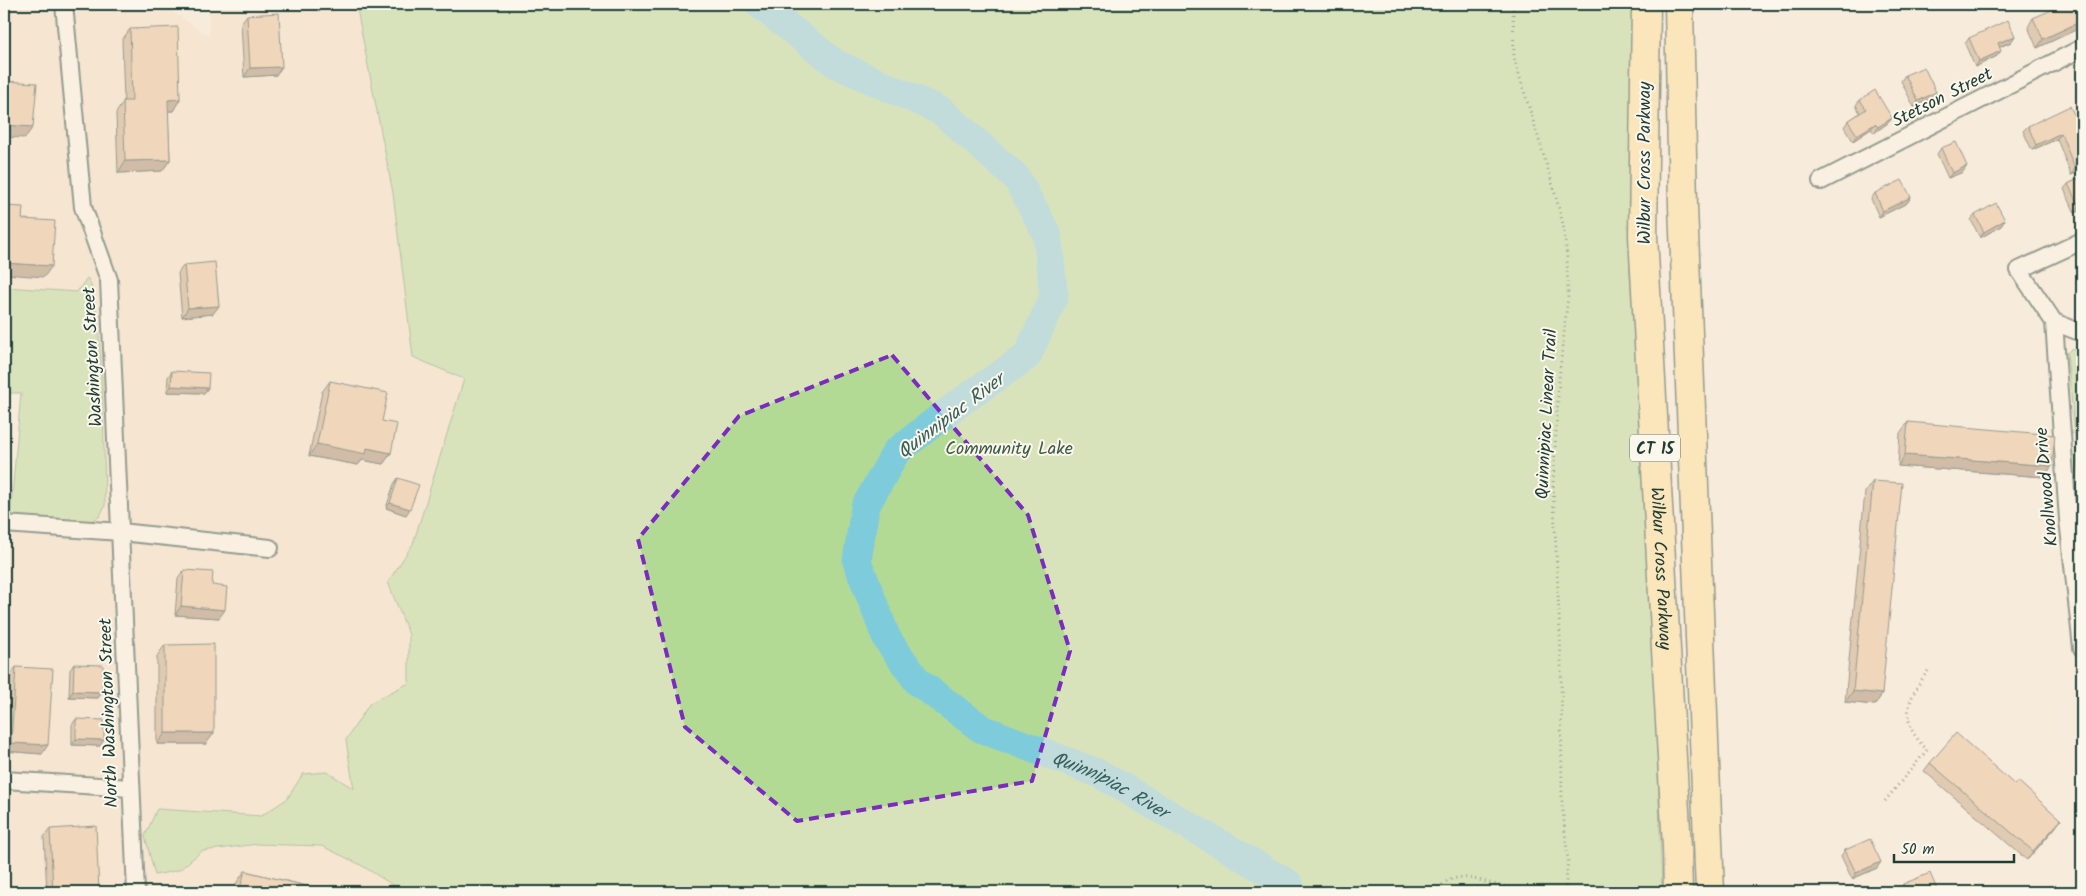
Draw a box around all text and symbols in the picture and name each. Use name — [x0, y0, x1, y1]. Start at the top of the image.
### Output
street label: Stetson Street — [1887, 60, 1999, 136]
street label: Wilbur Cross Parkway — [1631, 81, 1660, 245]
street label: Washington Street — [75, 285, 112, 428]
street label: Quinnipiac Linear Trail — [1529, 328, 1566, 500]
water label: Quinnipiac River — [891, 364, 1014, 467]
street label: Knollwood Drive — [2028, 426, 2067, 548]
road number: CT 15 — [1630, 434, 1680, 462]
park label: Community Lake — [945, 435, 1073, 464]
street label: Wilbur Cross Parkway — [1641, 486, 1679, 651]
street label: North Washington Street — [92, 616, 127, 808]
water label: Quinnipiac River — [1047, 744, 1177, 830]
scale bar — [1894, 831, 2014, 863]
text: 50 m — [1901, 838, 1935, 862]

